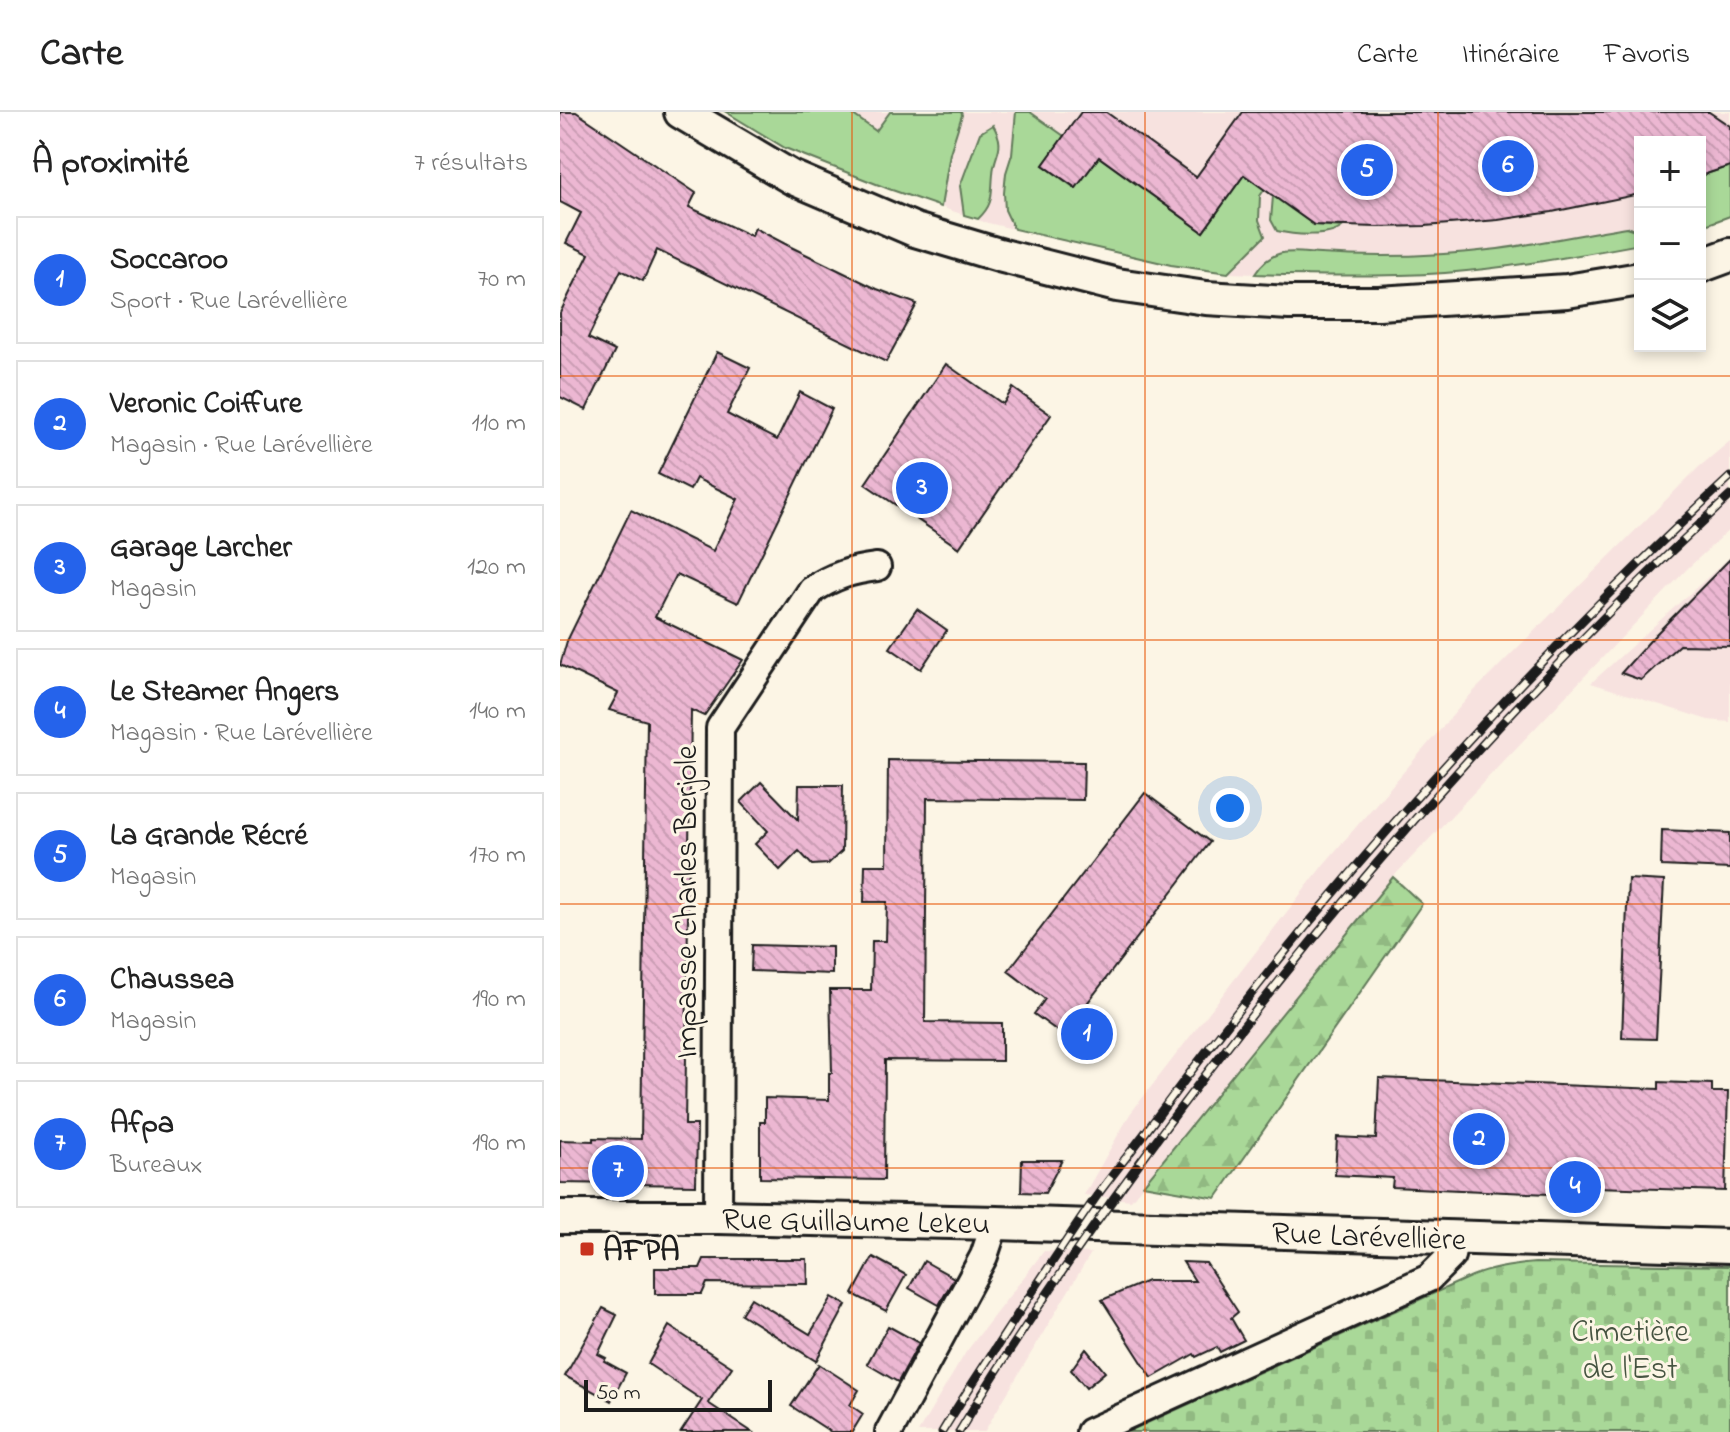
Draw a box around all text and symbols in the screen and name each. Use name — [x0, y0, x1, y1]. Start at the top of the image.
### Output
text: Carte — [40, 27, 123, 83]
text: Carte — [1357, 35, 1418, 76]
text: Itinéraire — [1462, 35, 1559, 76]
text: Favoris — [1603, 35, 1690, 76]
pin: 6 — [1482, 136, 1534, 196]
map controls — [1634, 136, 1706, 352]
button: + — [1634, 136, 1706, 208]
text: À proximité — [32, 139, 189, 189]
pin: 5 — [1341, 140, 1393, 200]
text: 7 résultats — [414, 145, 528, 183]
button: − — [1634, 208, 1706, 280]
text: Soccaroo — [110, 239, 228, 283]
text: 1 — [56, 261, 64, 299]
text: 70 m — [477, 261, 526, 299]
button: layers — [1634, 280, 1706, 352]
text: Sport · Rue Larévellière — [110, 283, 348, 321]
text: Veronic Coiffure — [110, 383, 302, 427]
text: 2 — [54, 405, 66, 443]
text: 110 m — [472, 405, 526, 443]
text: Magasin · Rue Larévellière — [110, 427, 373, 465]
pin: 3 — [896, 458, 948, 518]
text: Garage Larcher — [110, 527, 292, 571]
text: 3 — [55, 549, 65, 587]
text: 120 m — [467, 549, 526, 587]
text: Magasin — [110, 571, 196, 609]
text: Le Steamer Angers — [110, 671, 339, 715]
text: 4 — [55, 693, 65, 731]
text: 140 m — [469, 693, 526, 731]
text: Magasin · Rue Larévellière — [110, 715, 373, 753]
street label: Impasse Charles Berjole — [665, 745, 712, 1059]
your location — [1210, 788, 1250, 828]
text: La Grande Récré — [110, 815, 308, 859]
text: 5 — [53, 837, 67, 875]
text: 170 m — [469, 837, 526, 875]
text: Magasin — [110, 859, 196, 897]
text: Chaussea — [110, 959, 234, 1003]
text: 6 — [54, 981, 66, 1019]
text: 190 m — [472, 981, 526, 1019]
text: Magasin — [110, 1003, 196, 1041]
pin: 1 — [1061, 1004, 1113, 1064]
text: Afpa — [110, 1103, 174, 1147]
pin: 2 — [1453, 1109, 1505, 1169]
text: 7 — [55, 1125, 65, 1163]
text: 190 m — [472, 1125, 526, 1163]
pin: 7 — [592, 1141, 644, 1201]
text: Bureaux — [110, 1147, 202, 1185]
pin: 4 — [1549, 1157, 1601, 1217]
street label: Rue Guillaume Lekeu — [721, 1198, 991, 1249]
street label: Rue Larévellière — [1271, 1212, 1467, 1265]
place label: AFPA — [603, 1229, 680, 1276]
marker: AFPA — [578, 1240, 596, 1258]
park label: Cimetière de l'Est — [1571, 1310, 1689, 1394]
scale bar — [584, 1376, 772, 1412]
text: 50 m — [596, 1378, 641, 1410]

